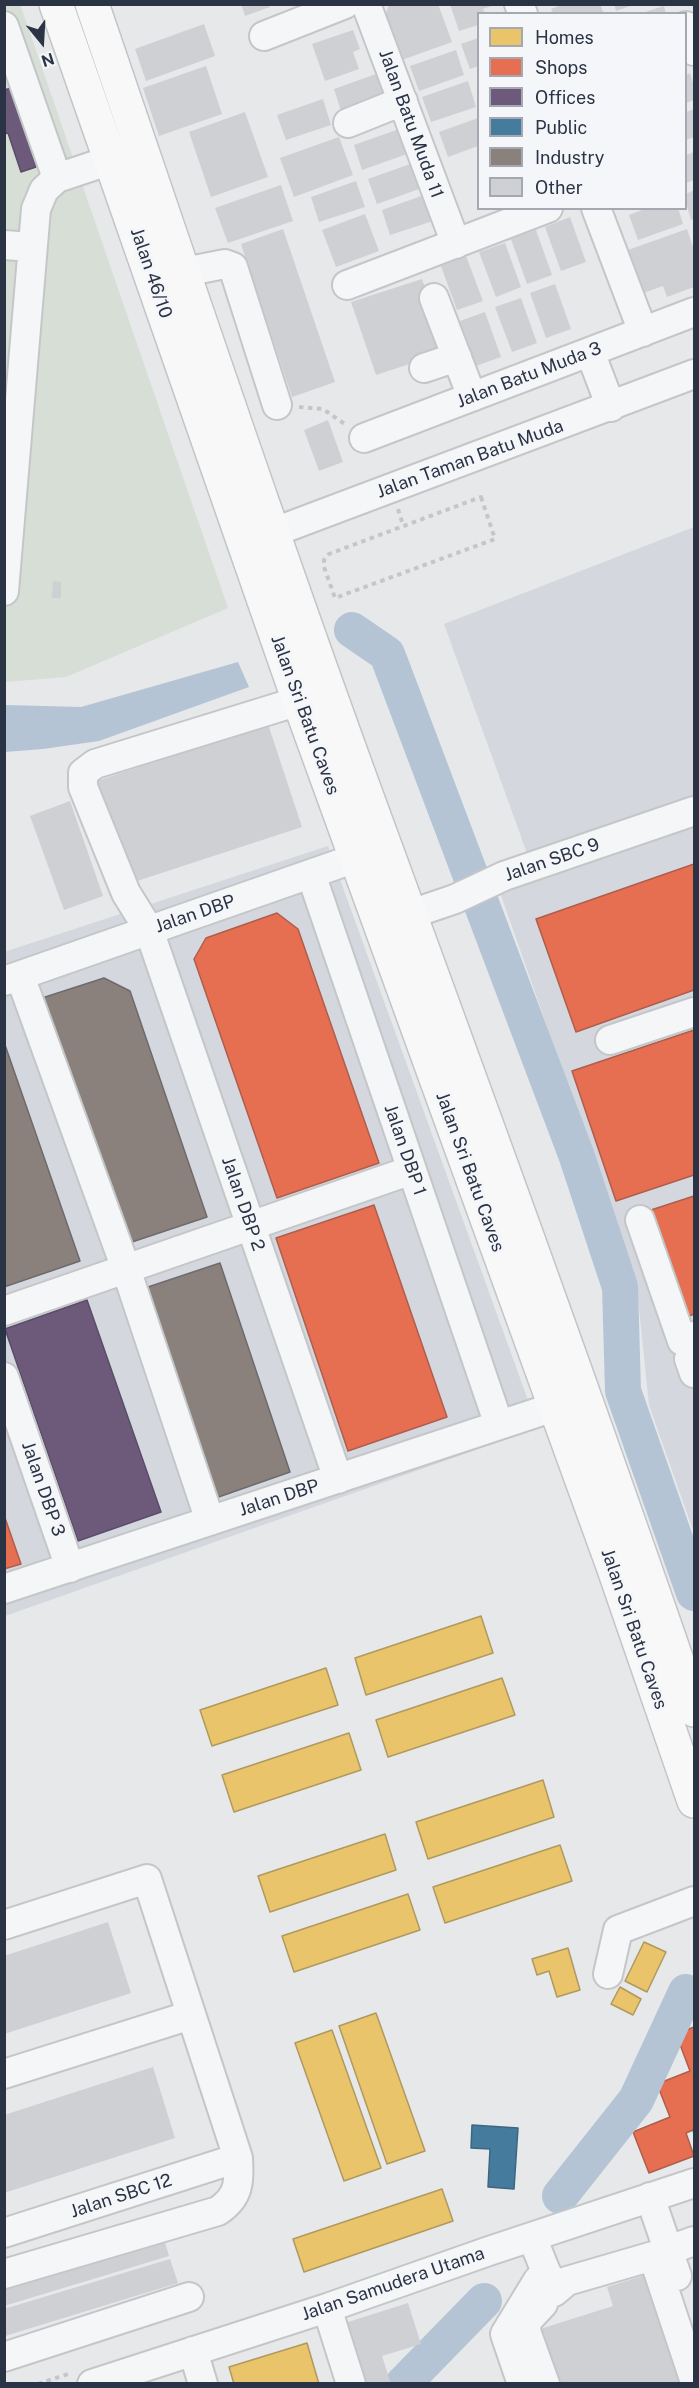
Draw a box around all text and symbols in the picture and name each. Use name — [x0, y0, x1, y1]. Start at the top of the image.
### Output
north arrow — [12, 12, 72, 72]
legend — [477, 12, 687, 210]
text: Homes — [535, 27, 594, 48]
street label: Jalan Batu Muda 11 — [374, 47, 448, 201]
text: N — [39, 49, 57, 71]
text: Shops — [535, 57, 587, 78]
text: Offices — [535, 87, 595, 108]
text: Public — [535, 117, 587, 138]
text: Industry — [535, 147, 604, 168]
text: Other — [535, 177, 583, 198]
street label: Jalan 46/10 — [125, 225, 177, 321]
street label: Jalan Batu Muda 3 — [454, 337, 604, 413]
street label: Jalan Taman Batu Muda — [374, 415, 566, 503]
street label: Jalan Sri Batu Caves — [266, 632, 344, 798]
street label: Jalan SBC 9 — [502, 834, 602, 886]
street label: Jalan DBP — [152, 890, 238, 938]
street label: Jalan Sri Batu Caves — [431, 1089, 509, 1255]
street label: Jalan DBP 1 — [379, 1102, 431, 1198]
street label: Jalan DBP 2 — [217, 1154, 269, 1254]
street label: Jalan DBP 3 — [17, 1439, 69, 1539]
street label: Jalan DBP — [236, 1475, 322, 1521]
street label: Jalan Sri Batu Caves — [596, 1546, 672, 1712]
street label: Jalan SBC 12 — [67, 2169, 175, 2223]
street label: Jalan Samudera Utama — [299, 2243, 487, 2325]

